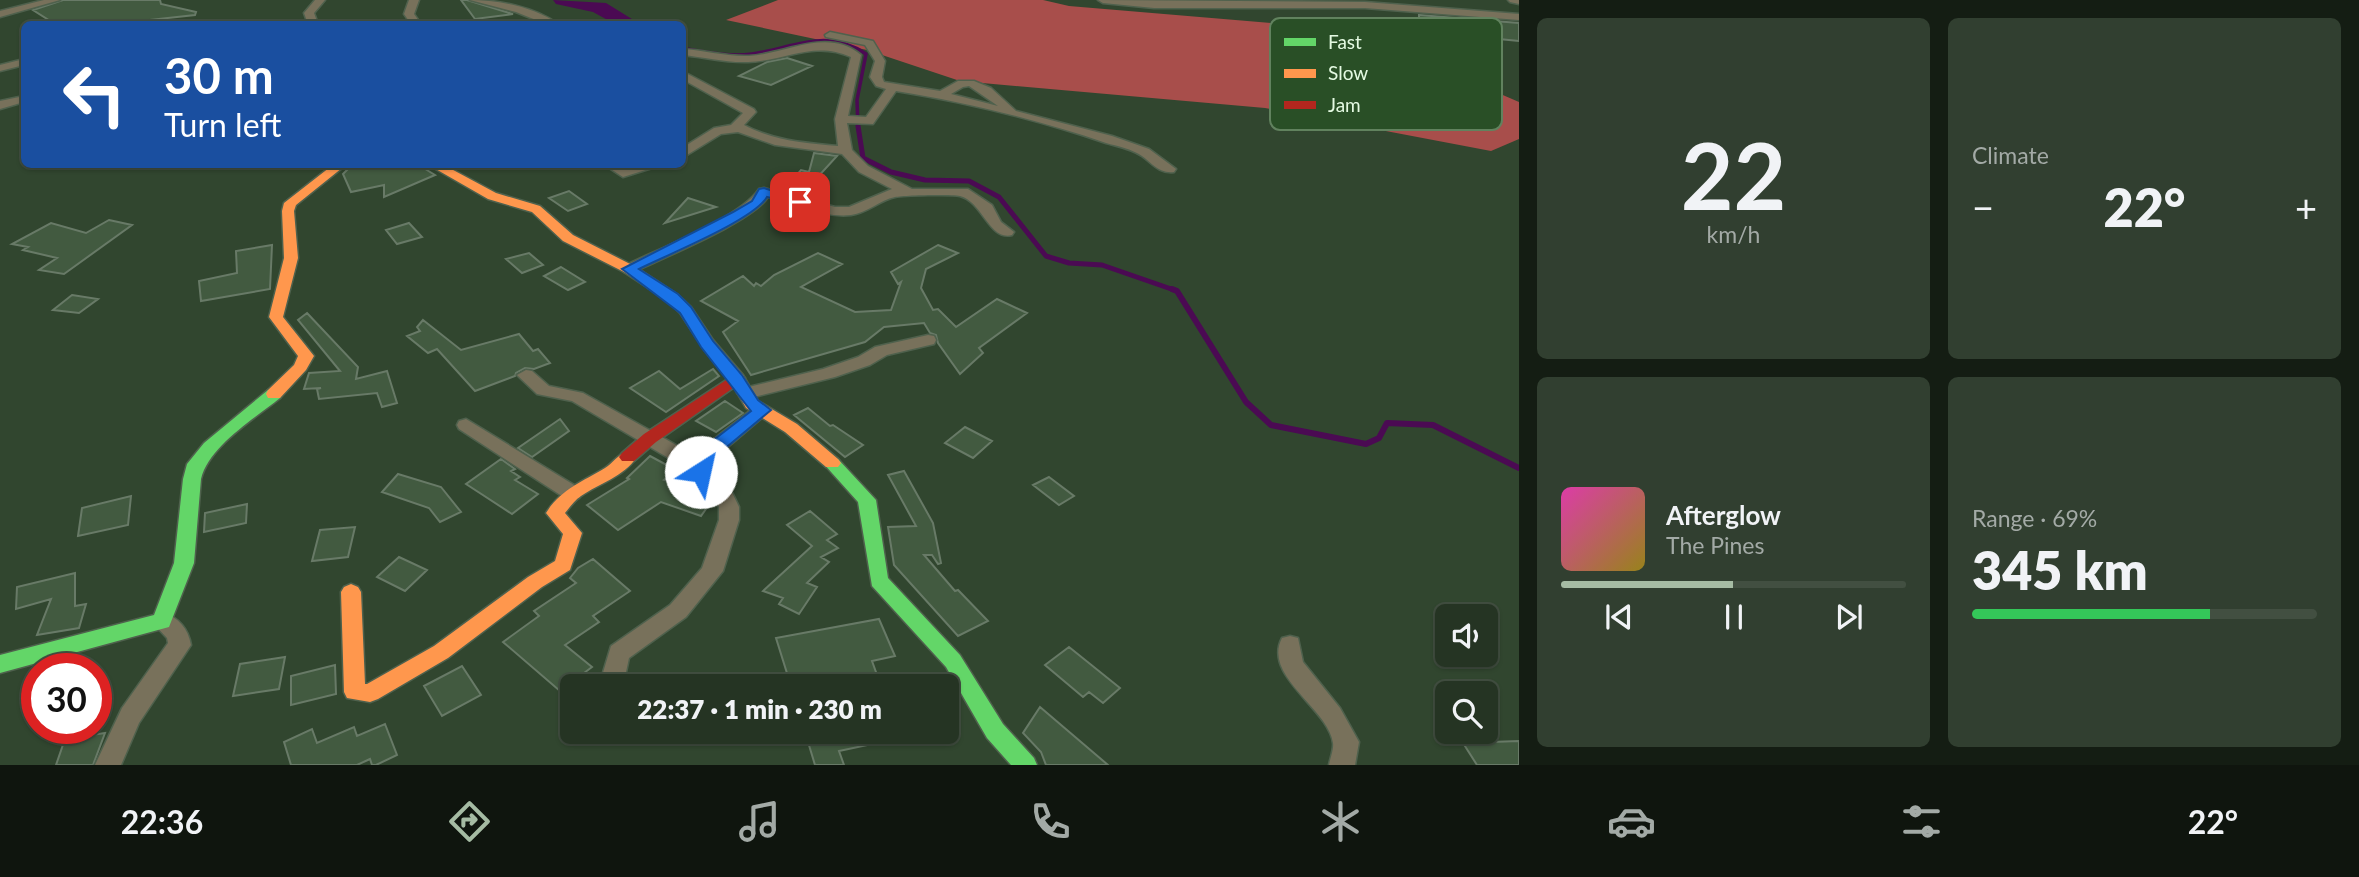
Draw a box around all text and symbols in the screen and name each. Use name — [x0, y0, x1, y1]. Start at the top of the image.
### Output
legend — [1270, 18, 1502, 130]
text: Fast — [1328, 30, 1362, 53]
text: 30 m — [164, 46, 274, 104]
icon: left — [49, 49, 140, 140]
text: Slow — [1328, 61, 1368, 84]
text: Jam — [1328, 93, 1361, 116]
text: Turn left — [164, 105, 281, 144]
text: 22 — [1681, 120, 1786, 229]
text: Climate — [1972, 141, 2049, 169]
pin — [770, 172, 830, 232]
text: 22° — [2104, 176, 2185, 238]
icon: arrive — [781, 183, 819, 221]
text: − — [1972, 184, 1994, 230]
text: + — [2295, 184, 2317, 230]
text: km/h — [1707, 220, 1760, 248]
position arrow — [664, 435, 738, 509]
text: Afterglow — [1666, 499, 1781, 531]
text: Range · 69% — [1972, 504, 2097, 532]
text: The Pines — [1666, 531, 1764, 559]
text: 345 km — [1972, 539, 2148, 601]
icon: previous — [1600, 598, 1638, 636]
icon: pause — [1715, 598, 1753, 636]
icon: next — [1830, 598, 1868, 636]
map controls — [1435, 604, 1498, 744]
button: sound — [1435, 604, 1498, 667]
speed limit sign: 30 — [21, 653, 112, 744]
button: search — [1435, 681, 1498, 744]
text: 22:37 · 1 min · 230 m — [637, 693, 882, 725]
icon: directions — [445, 797, 494, 846]
icon: music — [735, 797, 784, 846]
icon: phone — [1026, 797, 1075, 846]
icon: climate — [1316, 797, 1365, 846]
icon: car — [1607, 797, 1656, 846]
icon: filters — [1897, 797, 1946, 846]
text: 22:36 — [121, 802, 203, 841]
text: 22° — [2188, 802, 2238, 841]

